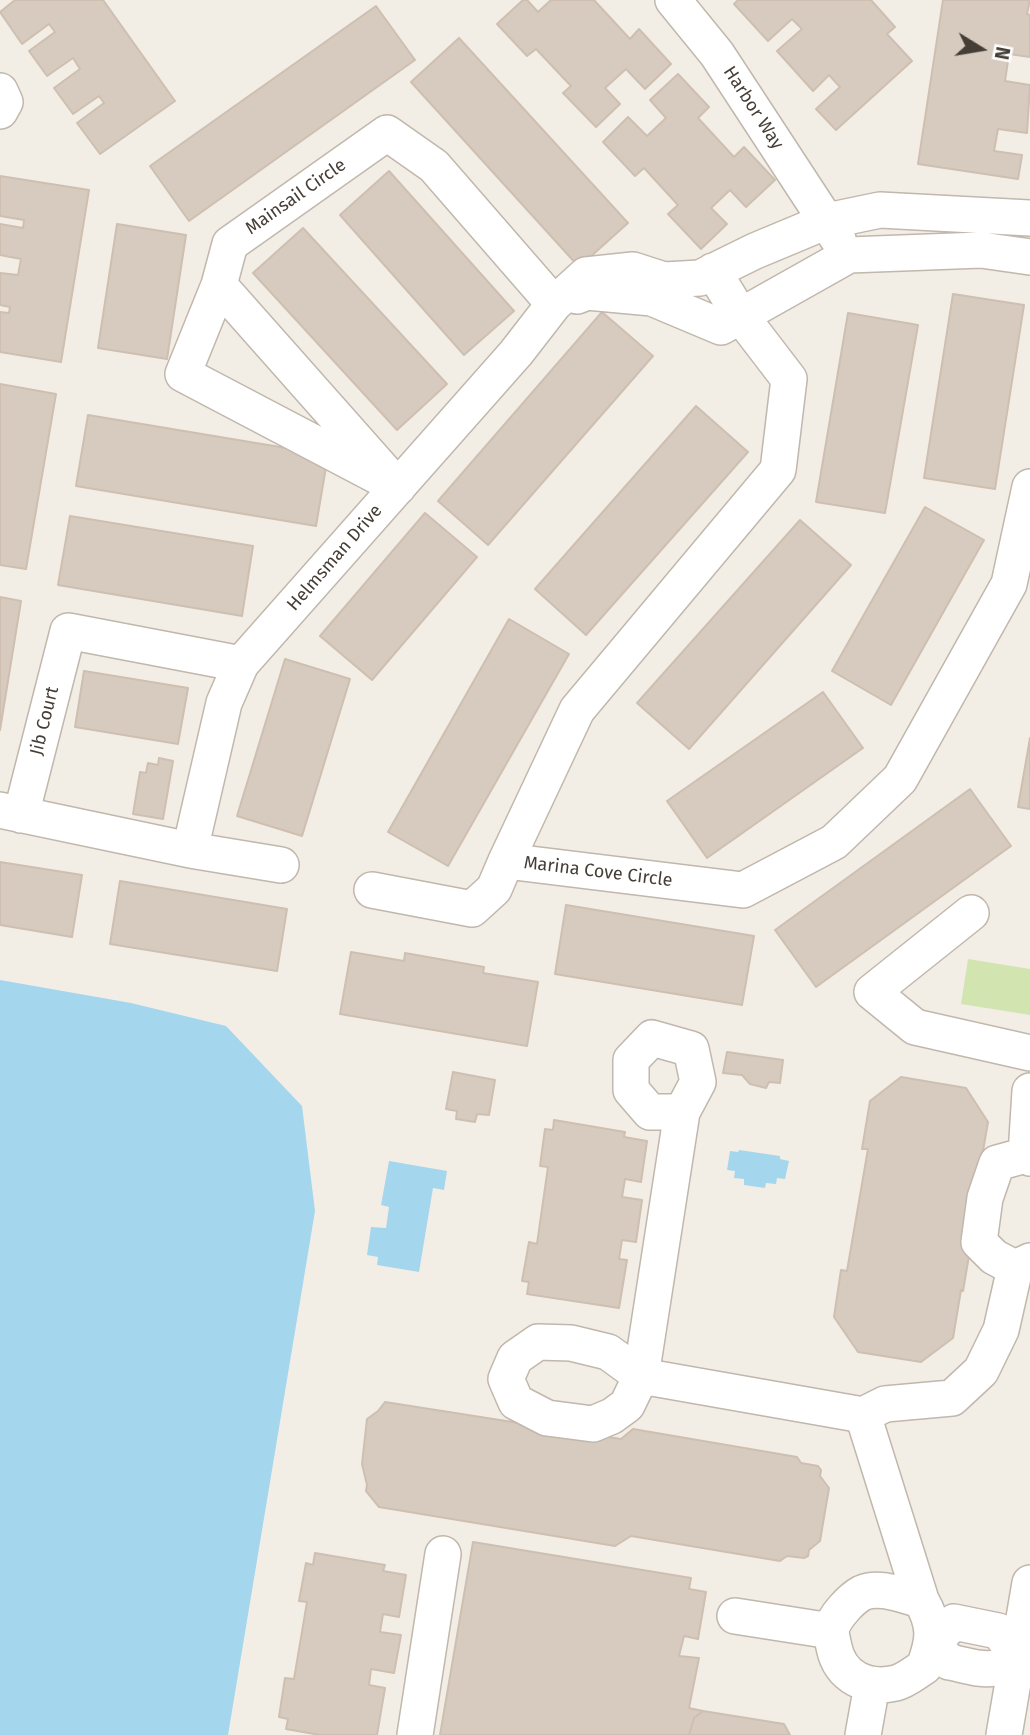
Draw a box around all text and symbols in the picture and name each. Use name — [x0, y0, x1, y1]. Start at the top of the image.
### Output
north arrow — [946, 14, 1016, 84]
text: N — [990, 45, 1015, 61]
street label: Harbor Way — [718, 62, 788, 154]
street label: Mainsail Circle — [242, 154, 350, 240]
street label: Helmsman Drive — [283, 500, 387, 616]
street label: Jib Court — [26, 684, 64, 758]
street label: Marina Cove Circle — [522, 852, 674, 892]

